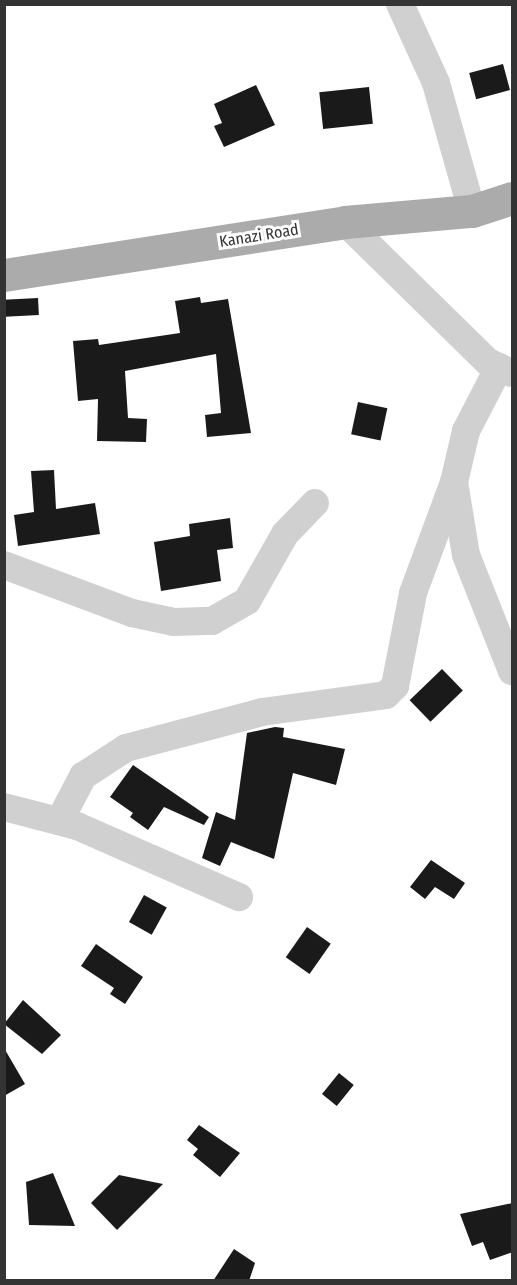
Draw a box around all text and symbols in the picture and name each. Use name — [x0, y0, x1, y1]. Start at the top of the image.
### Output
street label: Kanazi Road — [218, 220, 300, 252]

